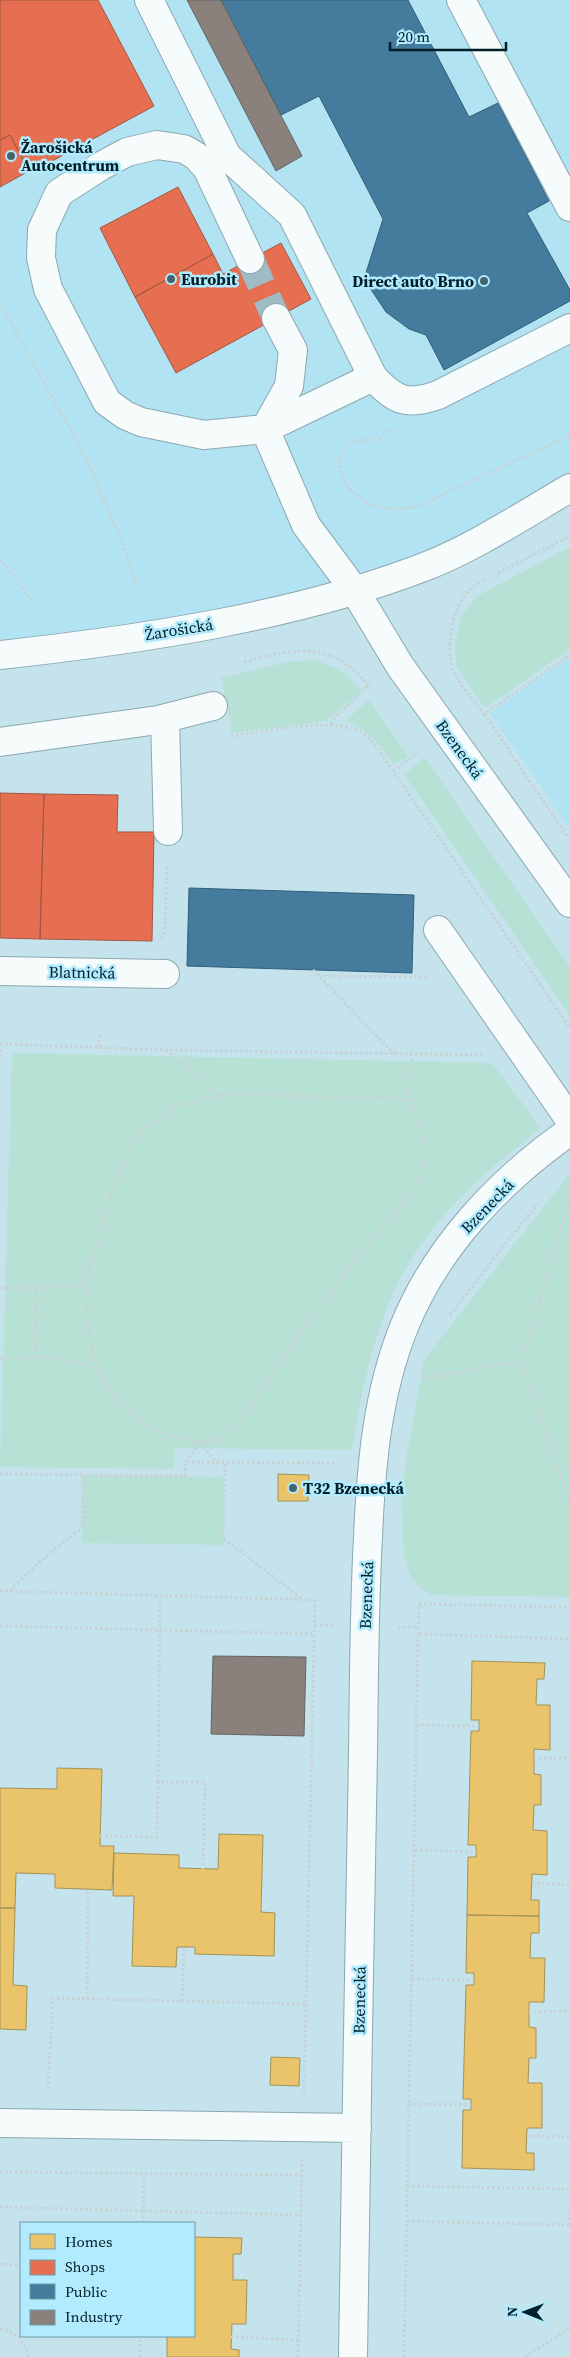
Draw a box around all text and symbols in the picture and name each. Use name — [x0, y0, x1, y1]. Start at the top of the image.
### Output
scale bar — [390, 20, 506, 52]
text: 20 m — [398, 26, 430, 47]
place label: Žarošická Autocentrum — [21, 136, 120, 176]
marker: Žarošická Autocentrum — [5, 150, 17, 162]
place label: Eurobit — [181, 268, 237, 290]
place label: Direct auto Brno — [352, 270, 474, 292]
marker: Eurobit — [165, 273, 177, 285]
marker: Direct auto Brno — [478, 275, 490, 287]
street label: Žarošická — [143, 613, 215, 645]
street label: Bzenecká — [431, 715, 489, 784]
street label: Blatnická — [48, 960, 116, 984]
street label: Bzenecká — [456, 1173, 519, 1238]
place label: T32 Bzenecká — [303, 1477, 405, 1499]
marker: T32 Bzenecká — [287, 1482, 299, 1494]
street label: Bzenecká — [354, 1560, 378, 1629]
street label: Bzenecká — [347, 1965, 371, 2034]
legend — [20, 2222, 195, 2337]
text: Homes — [65, 2231, 112, 2252]
text: Shops — [65, 2256, 105, 2277]
text: Public — [65, 2281, 107, 2302]
north arrow — [500, 2287, 550, 2337]
text: Industry — [65, 2306, 123, 2327]
text: N — [502, 2306, 522, 2317]

